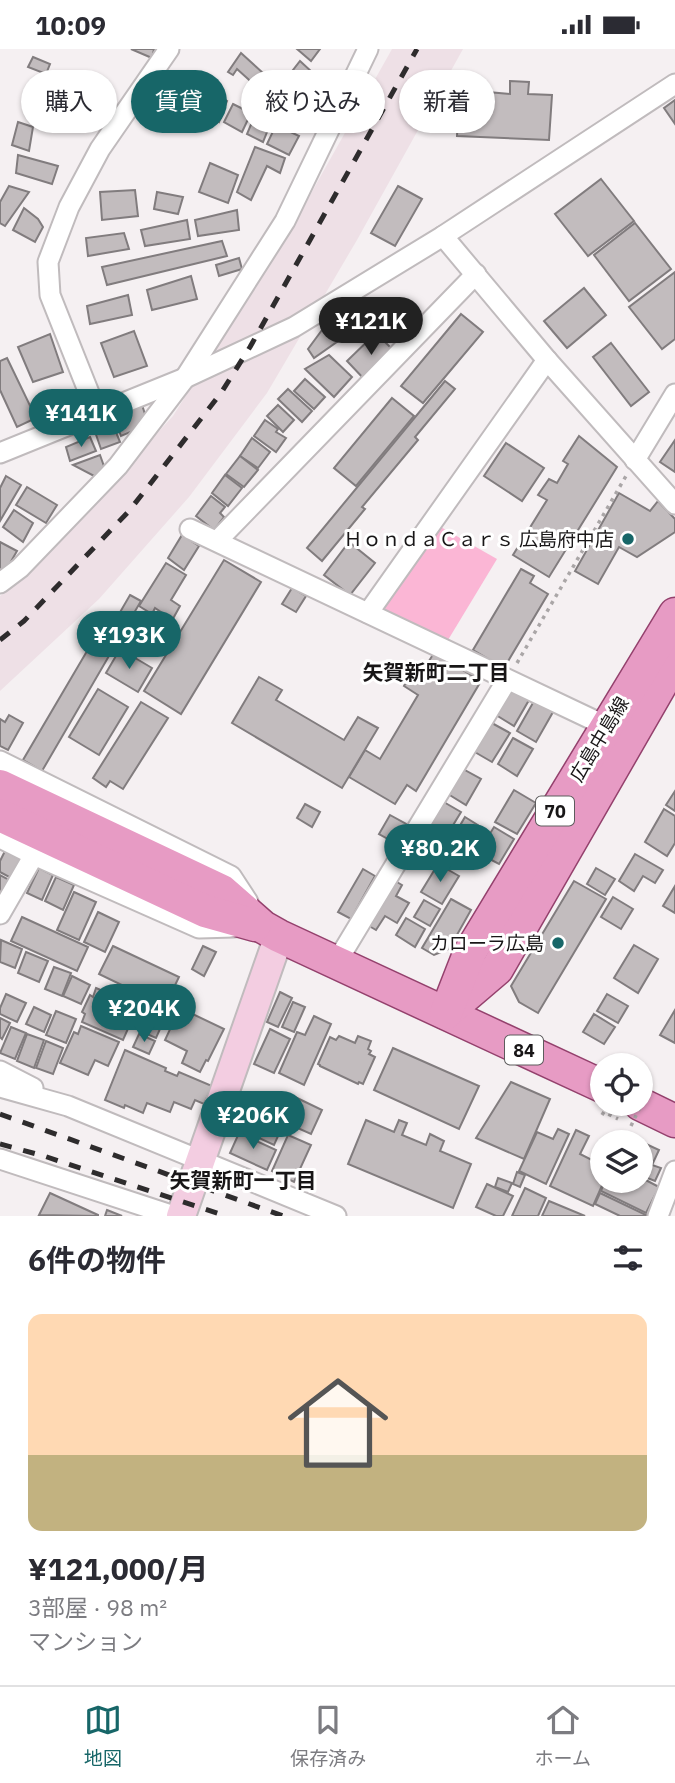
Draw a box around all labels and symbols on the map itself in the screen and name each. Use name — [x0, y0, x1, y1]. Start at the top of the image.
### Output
pin: ¥121K — [322, 297, 420, 357]
pin: ¥141K — [32, 389, 130, 449]
place label: ＨｏｎｄａＣａｒｓ 広島府中店 — [344, 527, 614, 551]
marker: ＨｏｎｄａＣａｒｓ 広島府中店 — [620, 531, 636, 547]
pin: ¥193K — [80, 611, 178, 671]
district label: 矢賀新町二丁目 — [363, 658, 510, 686]
street label: 広島中島線 — [564, 692, 634, 786]
road number: 70 — [536, 797, 574, 825]
pin: ¥80.2K — [383, 825, 497, 884]
place label: カローラ広島 — [430, 931, 544, 955]
marker: カローラ広島 — [550, 935, 566, 951]
pin: ¥204K — [95, 985, 193, 1044]
road number: 84 — [505, 1035, 543, 1065]
pin: ¥206K — [204, 1091, 302, 1151]
district label: 矢賀新町一丁目 — [170, 1166, 317, 1194]

